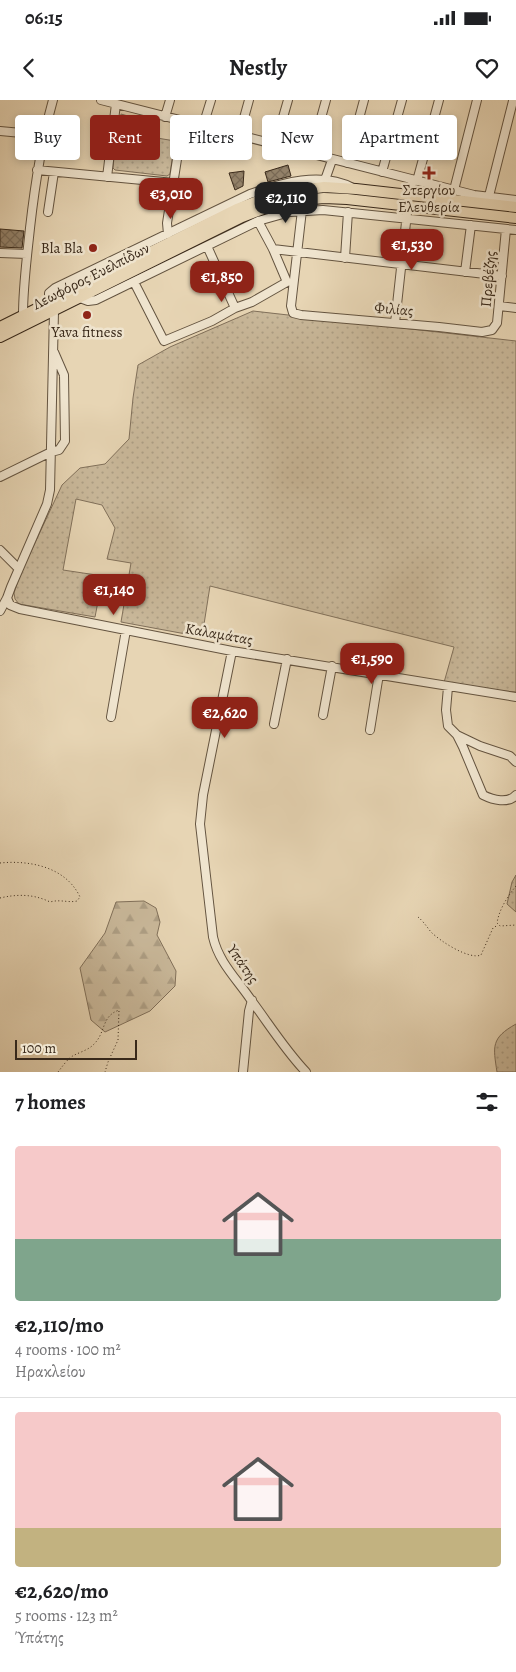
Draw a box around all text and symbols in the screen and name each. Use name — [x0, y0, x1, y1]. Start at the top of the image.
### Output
text: 06:15 — [25, 5, 63, 31]
text: Nestly — [229, 53, 287, 83]
icon: back — [15, 54, 43, 82]
icon: heart — [473, 54, 501, 82]
chip: Buy — [15, 115, 80, 160]
chip: Rent — [90, 115, 160, 160]
chip: Filters — [170, 115, 252, 160]
chip: New — [262, 115, 332, 160]
chip: Apartment — [342, 115, 457, 160]
marker: Στεργίου Ελευθερία — [423, 167, 435, 179]
pin: €3,010 — [130, 178, 212, 220]
place label: Στεργίου Ελευθερία — [398, 180, 460, 217]
pin: €2,110 — [245, 182, 327, 224]
text: €3,010 — [150, 183, 192, 205]
text: €2,110 — [266, 187, 306, 209]
pin: €1,530 — [371, 228, 453, 271]
text: €1,530 — [392, 234, 432, 256]
street label: Λεωφόρος Ευελπίδων — [28, 238, 153, 315]
place label: Bla Bla — [41, 238, 83, 258]
marker: Bla Bla — [87, 242, 99, 254]
street label: Πρεβέζης — [476, 250, 500, 308]
pin: €1,850 — [181, 260, 263, 303]
text: €1,850 — [201, 266, 243, 288]
street label: Φιλίας — [374, 297, 414, 321]
marker: Yava fitness — [81, 309, 93, 321]
place label: Yava fitness — [50, 322, 123, 342]
pin: €1,140 — [73, 574, 155, 616]
text: €1,140 — [94, 579, 134, 601]
street label: Καλαμάτας — [184, 618, 254, 650]
pin: €1,590 — [331, 642, 413, 685]
text: €1,590 — [351, 648, 393, 670]
pin: €2,620 — [184, 696, 266, 739]
text: €2,620 — [203, 702, 247, 724]
street label: Υπάτης — [222, 940, 264, 987]
scale bar — [15, 1037, 138, 1060]
text: 100 m — [22, 1039, 56, 1058]
text: 7 homes — [15, 1088, 86, 1116]
icon: filters — [473, 1088, 501, 1116]
icon: home — [213, 1179, 303, 1269]
text: €2,110/mo — [15, 1311, 104, 1339]
text: 4 rooms · 100 m² — [15, 1339, 121, 1361]
text: Ηρακλείου — [15, 1361, 86, 1383]
icon: home — [213, 1444, 303, 1534]
text: €2,620/mo — [15, 1577, 109, 1605]
text: 5 rooms · 123 m² — [15, 1605, 118, 1627]
text: Ύπάτης — [15, 1627, 64, 1649]

